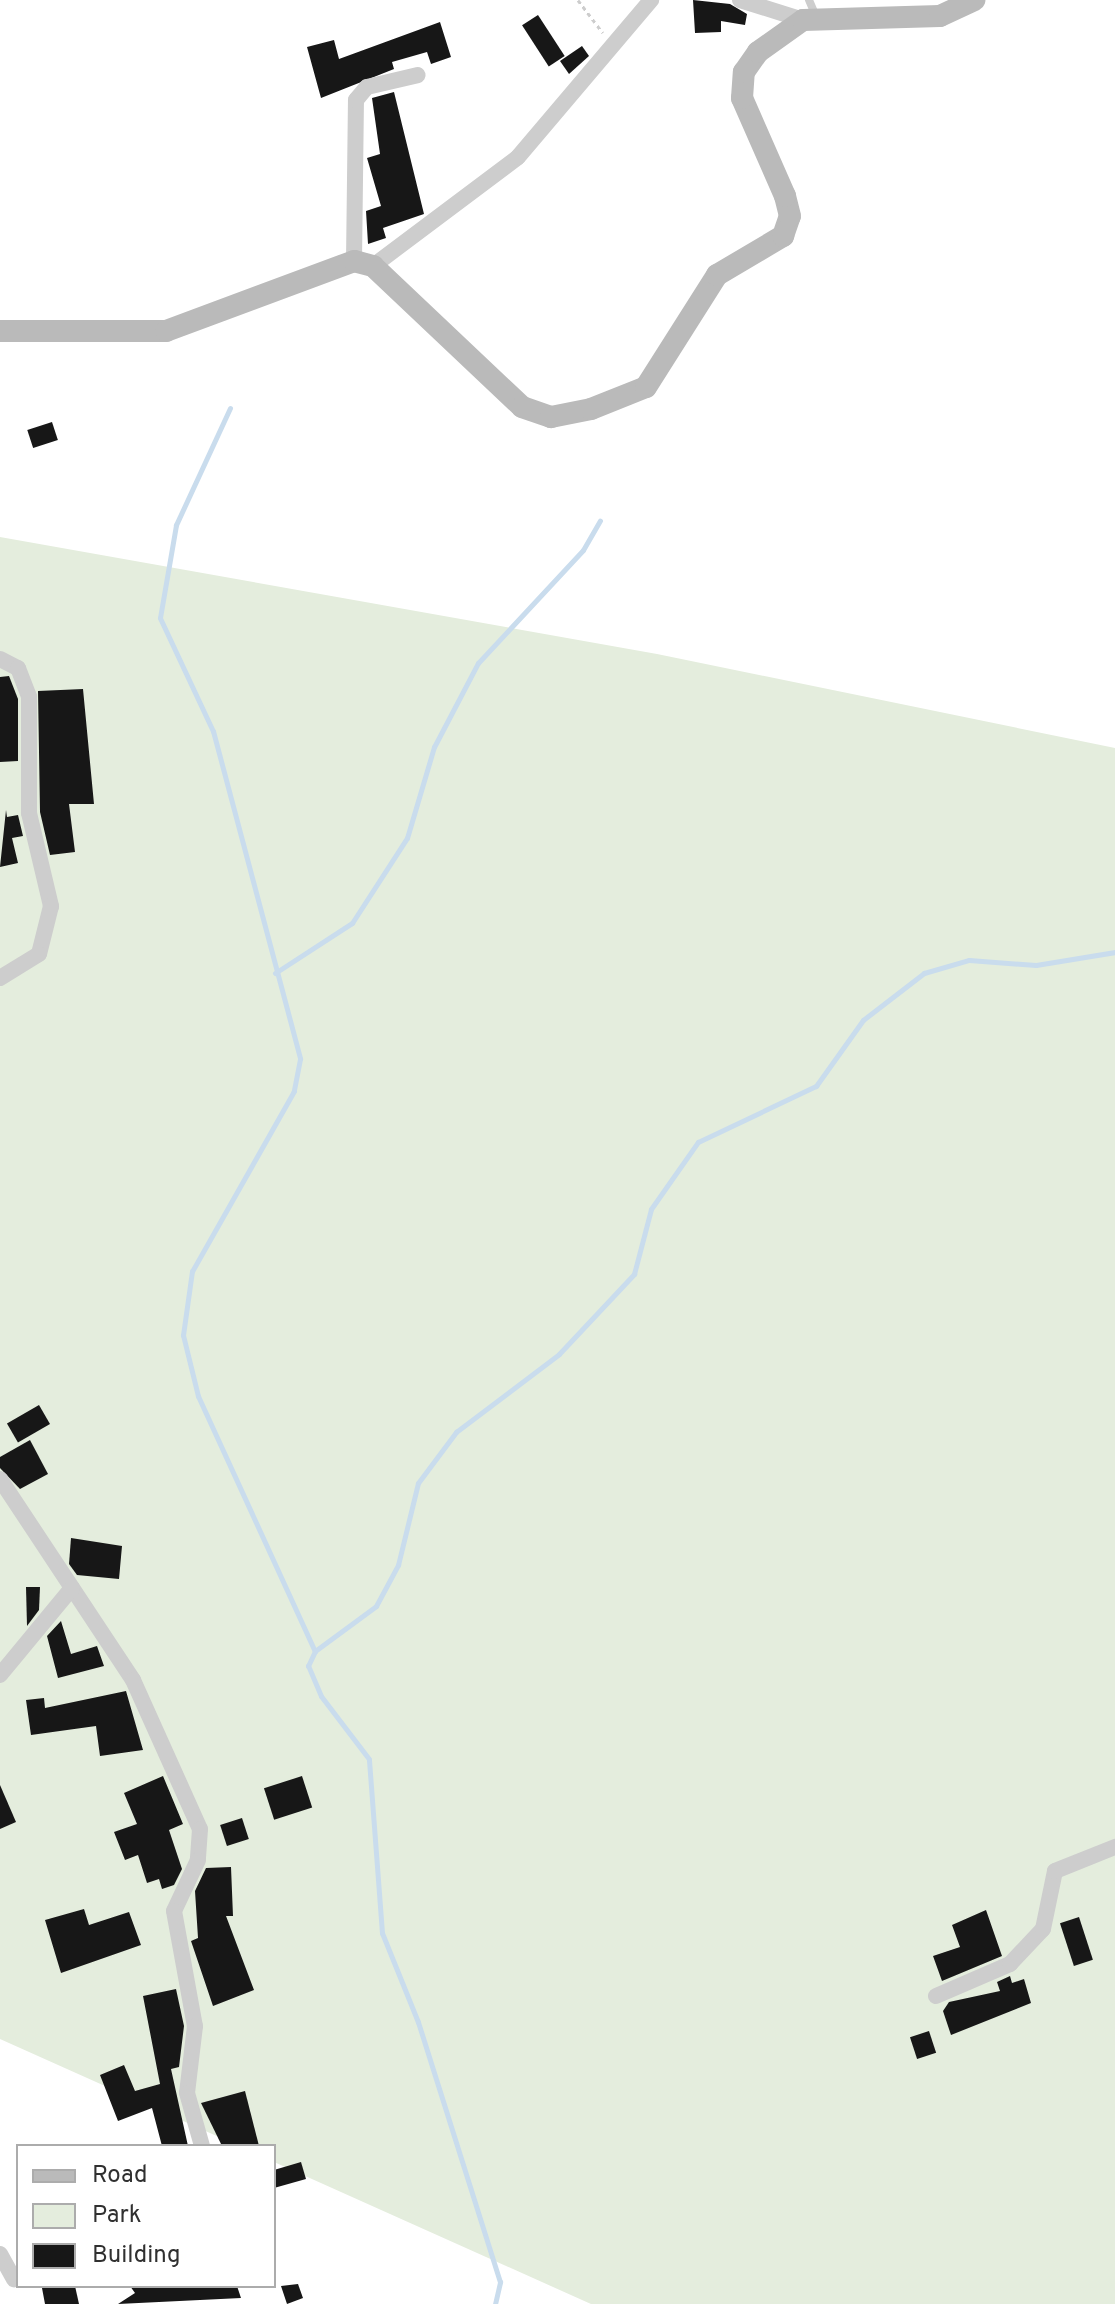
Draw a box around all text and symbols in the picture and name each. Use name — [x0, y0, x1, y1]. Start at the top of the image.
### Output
legend — [16, 2144, 276, 2288]
text: Road — [92, 2161, 148, 2191]
text: Park — [92, 2201, 142, 2231]
text: Building — [92, 2241, 181, 2271]

